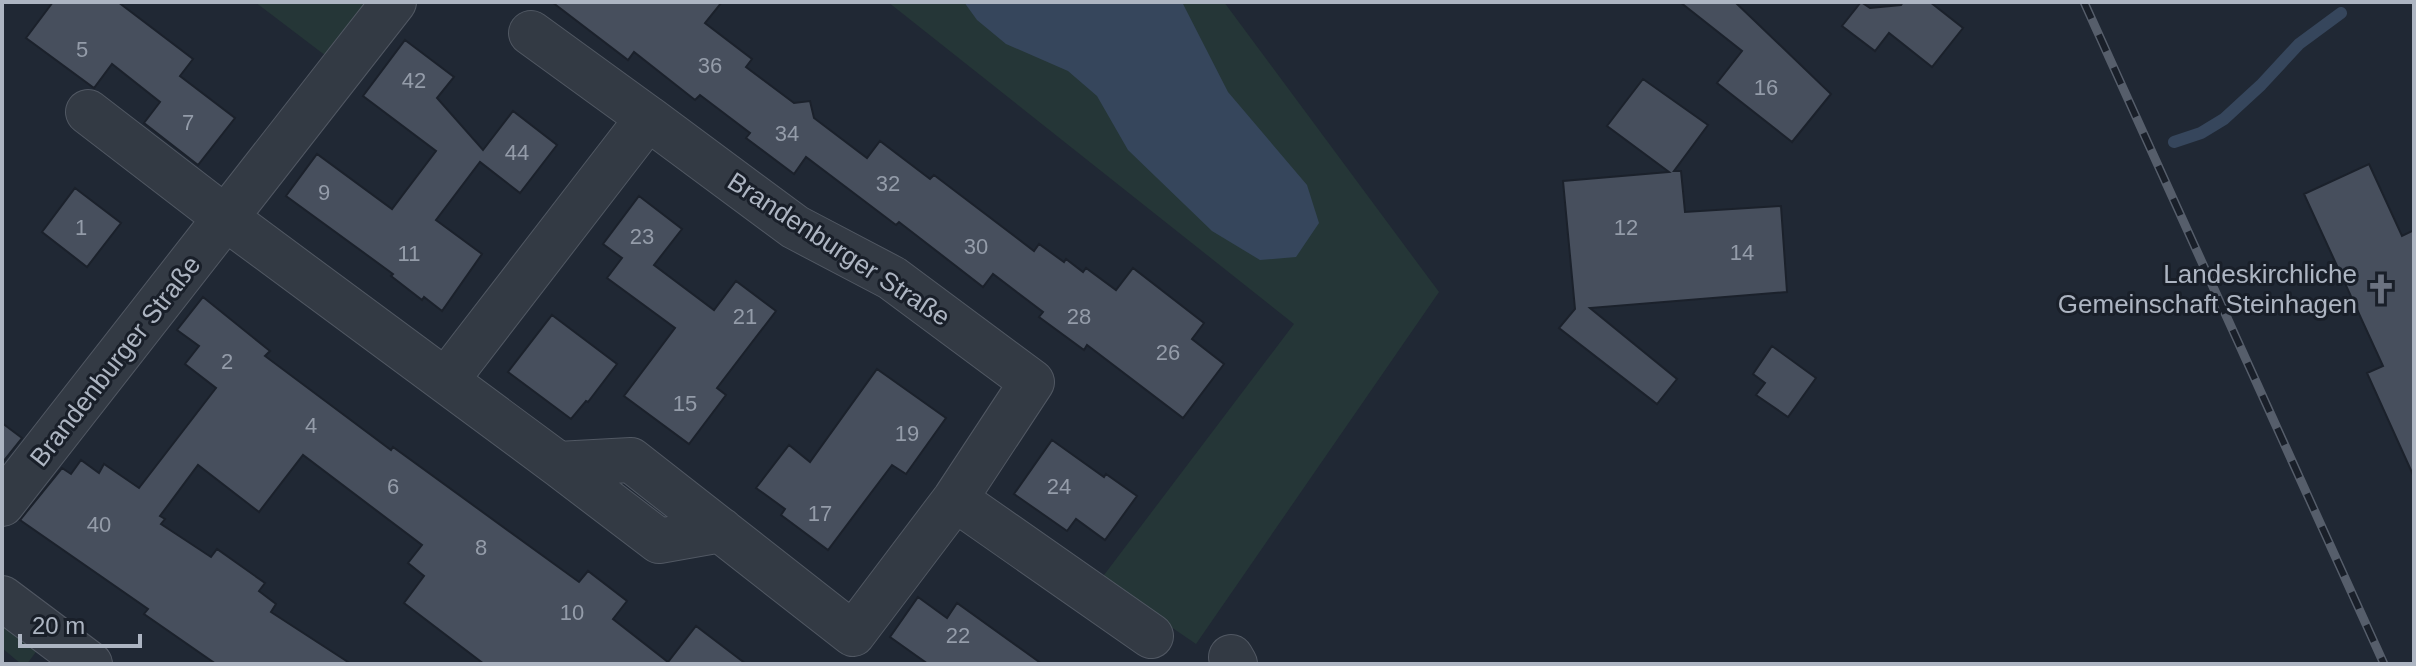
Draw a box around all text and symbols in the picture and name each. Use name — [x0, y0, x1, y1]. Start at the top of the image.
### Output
house number: 5 — [76, 37, 88, 62]
house number: 36 — [698, 53, 722, 78]
house number: 42 — [402, 68, 426, 93]
house number: 16 — [1754, 75, 1778, 100]
house number: 7 — [182, 110, 194, 135]
house number: 34 — [775, 121, 799, 146]
house number: 44 — [505, 140, 529, 165]
street label: Brandenburger Straße — [722, 166, 956, 332]
house number: 32 — [876, 171, 900, 196]
house number: 9 — [318, 180, 330, 205]
house number: 1 — [75, 215, 87, 240]
house number: 12 — [1614, 215, 1638, 240]
house number: 23 — [630, 224, 654, 249]
house number: 30 — [964, 234, 988, 259]
house number: 14 — [1730, 240, 1754, 265]
house number: 11 — [398, 241, 420, 266]
street label: Brandenburger Straße — [24, 250, 206, 472]
place label: Landeskirchliche Gemeinschaft Steinhagen — [2058, 259, 2357, 319]
church icon: Landeskirchliche Gemeinschaft Steinhagen — [2364, 272, 2398, 306]
house number: 21 — [733, 304, 757, 329]
house number: 28 — [1067, 304, 1091, 329]
house number: 26 — [1156, 340, 1180, 365]
house number: 2 — [221, 349, 233, 374]
house number: 15 — [673, 391, 697, 416]
house number: 4 — [305, 413, 317, 438]
house number: 19 — [895, 421, 919, 446]
house number: 6 — [387, 474, 399, 499]
house number: 24 — [1047, 474, 1071, 499]
house number: 17 — [808, 501, 832, 526]
house number: 40 — [87, 512, 111, 537]
house number: 8 — [475, 535, 487, 560]
scale bar — [20, 598, 140, 648]
house number: 10 — [560, 600, 584, 625]
text: 20 m — [32, 612, 85, 639]
house number: 22 — [946, 623, 970, 648]

